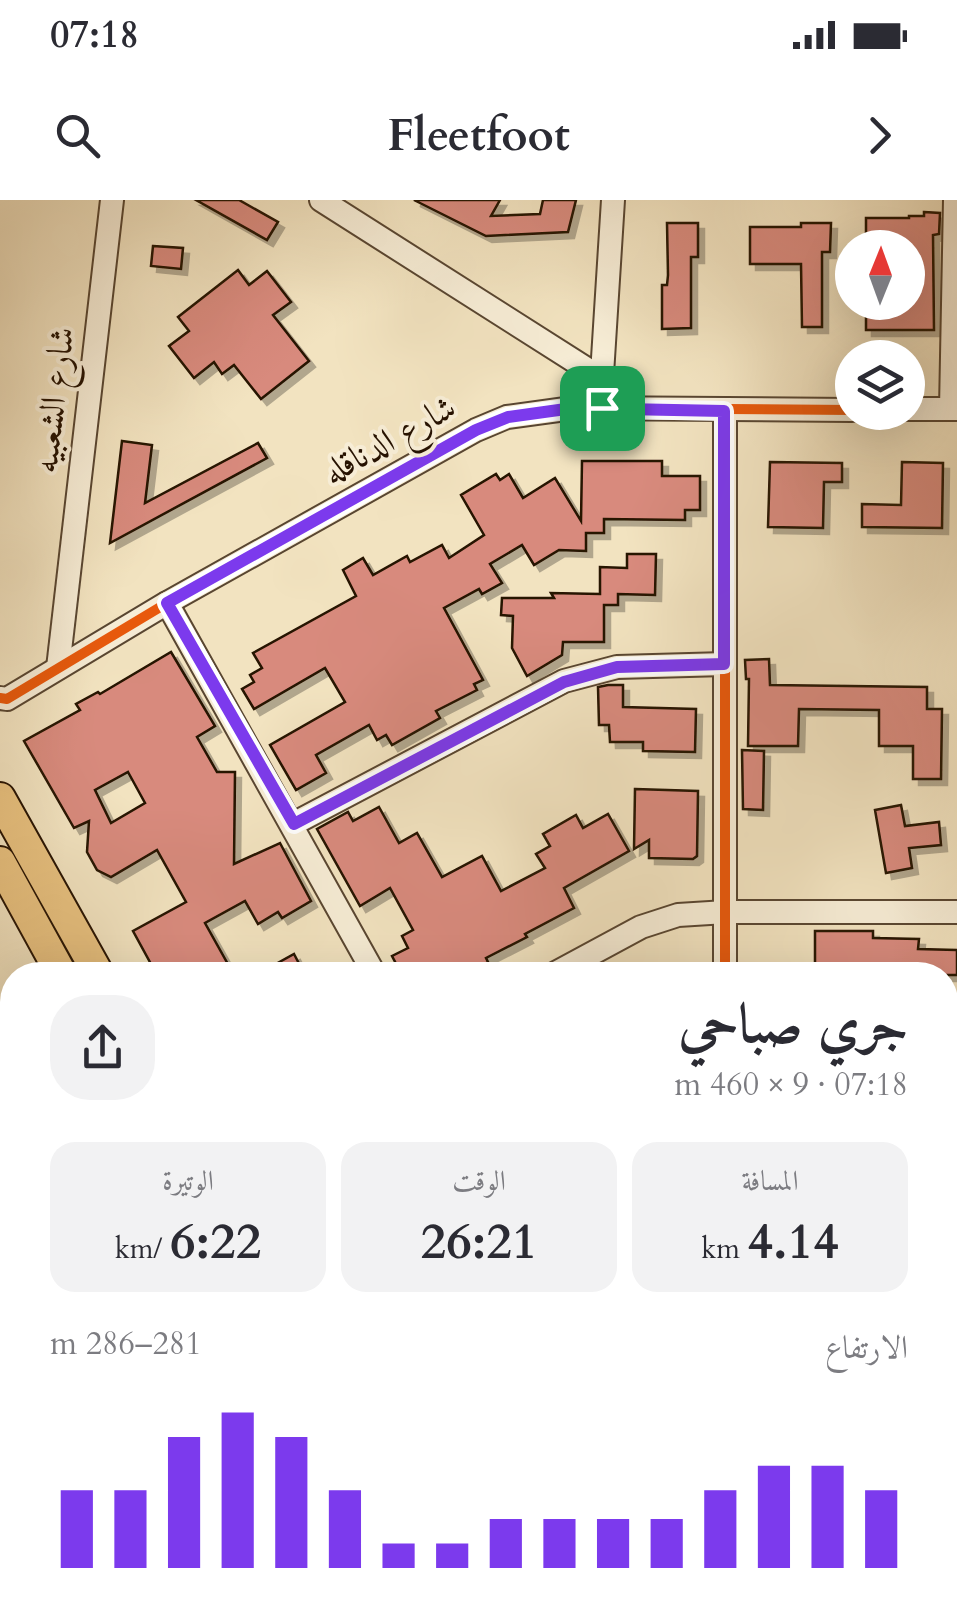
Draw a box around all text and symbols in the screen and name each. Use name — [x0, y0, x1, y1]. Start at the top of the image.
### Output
text: 07:18 — [50, 9, 139, 61]
text: Fleetfoot — [387, 105, 570, 166]
icon: search — [50, 108, 105, 163]
icon: forward — [852, 108, 907, 163]
north arrow — [835, 230, 925, 320]
map controls — [835, 230, 925, 430]
street label: شارع الشعبيه — [21, 324, 91, 476]
button: layers — [835, 340, 925, 430]
pin — [560, 366, 645, 451]
icon: arrive — [575, 381, 630, 436]
street label: شارع الدناقله — [314, 384, 467, 500]
text: جري صباحي — [678, 988, 908, 1062]
button: share — [50, 995, 155, 1100]
text: 07:18 · 9 × 460 m — [674, 1063, 908, 1107]
text: الوتيرة — [162, 1162, 214, 1200]
text: الوقت — [452, 1162, 506, 1200]
text: المسافة — [741, 1162, 799, 1200]
text: 6:22 — [170, 1208, 261, 1276]
text: 26:21 — [421, 1208, 537, 1276]
text: 4.14 — [747, 1208, 839, 1276]
text: /km — [115, 1230, 170, 1268]
text: km — [701, 1230, 747, 1268]
text: 281–286 m — [50, 1322, 202, 1366]
text: الارتفاع — [825, 1326, 908, 1370]

